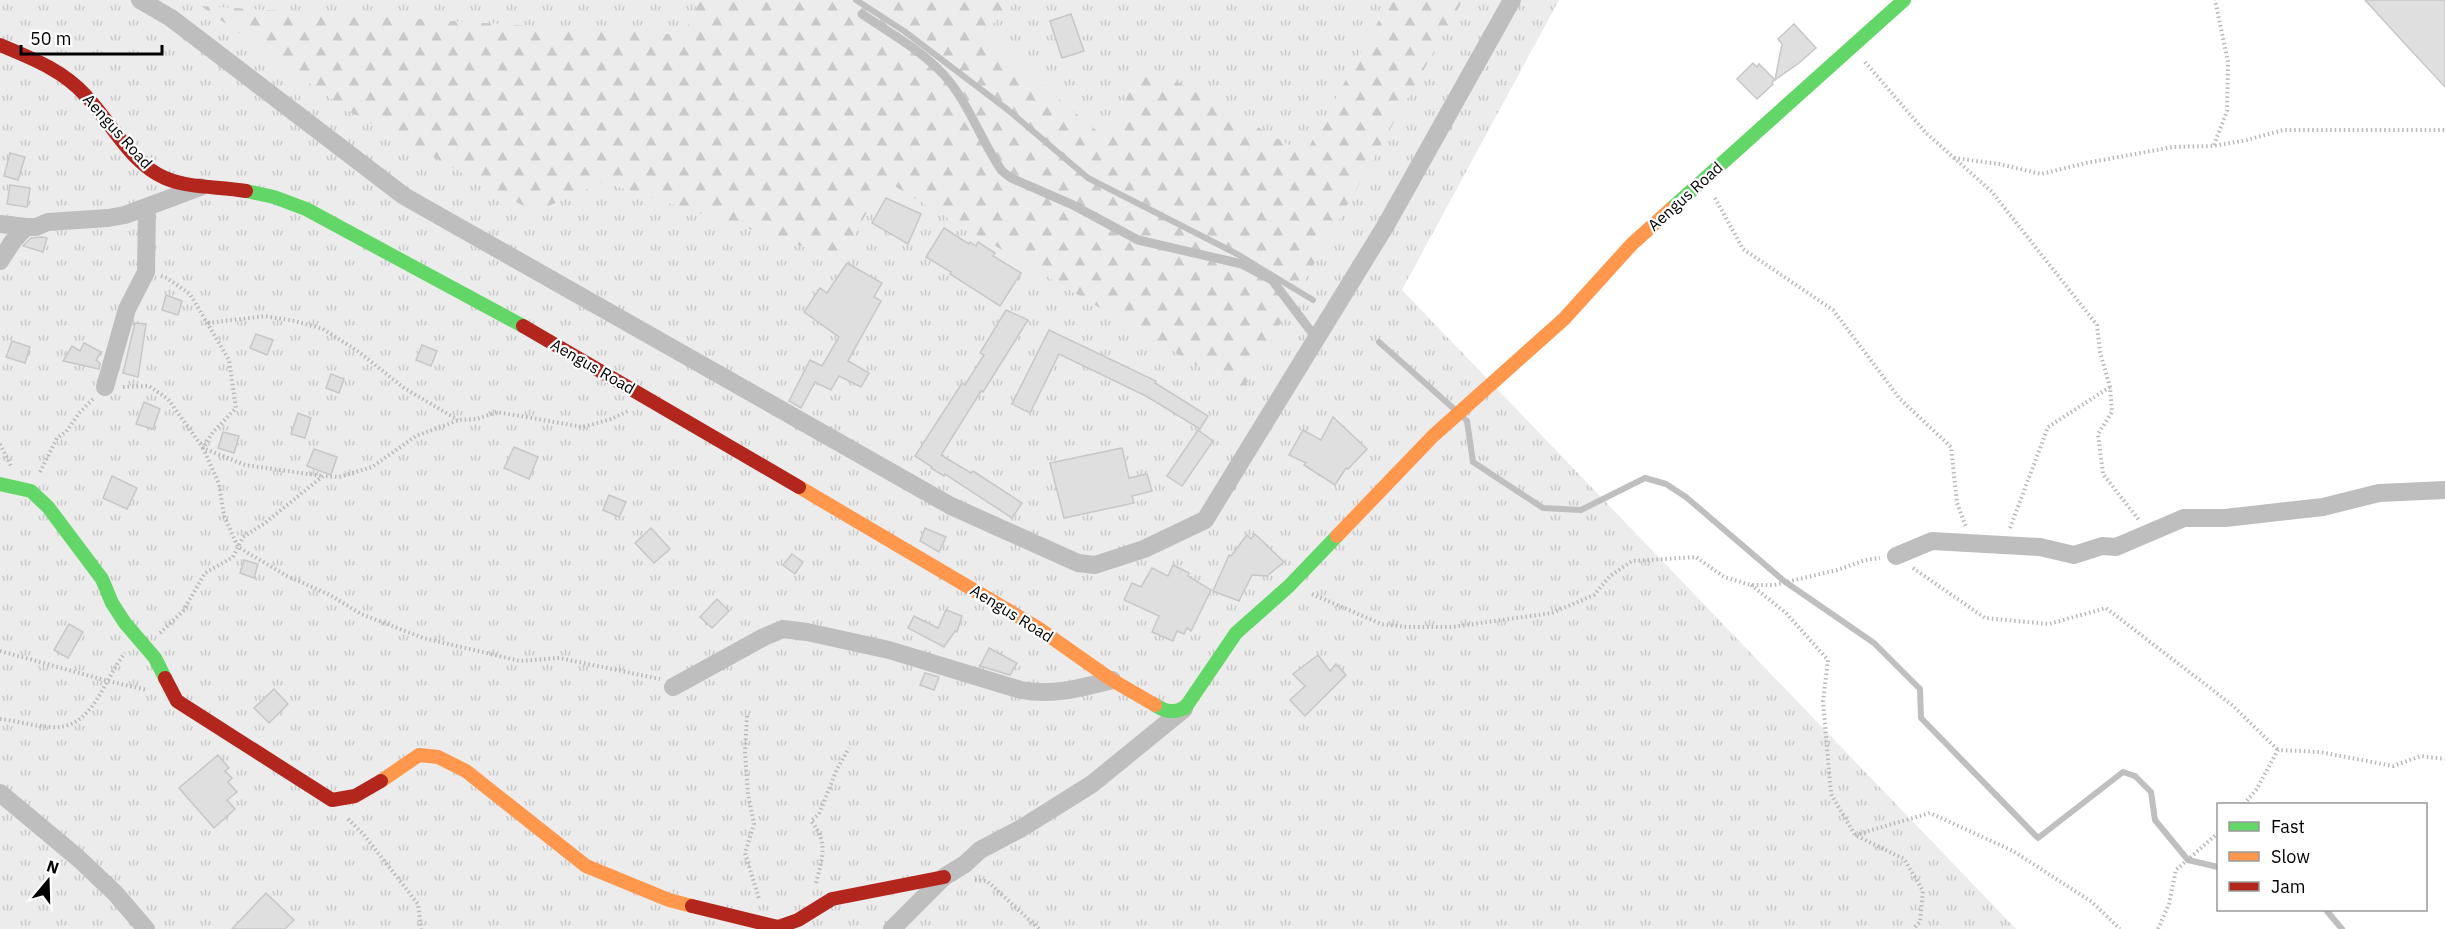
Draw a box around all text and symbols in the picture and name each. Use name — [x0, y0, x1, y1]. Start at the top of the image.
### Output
scale bar — [21, 18, 162, 56]
text: 50 m — [30, 27, 72, 50]
street label: Aengus Road — [79, 89, 157, 173]
street label: Aengus Road — [1643, 157, 1727, 235]
street label: Aengus Road — [547, 334, 639, 398]
street label: Aengus Road — [967, 580, 1057, 646]
legend — [2217, 803, 2427, 911]
text: Fast — [2271, 815, 2305, 838]
text: Slow — [2271, 845, 2310, 868]
north arrow — [18, 851, 78, 911]
text: N — [44, 855, 62, 878]
text: Jam — [2271, 875, 2306, 898]

